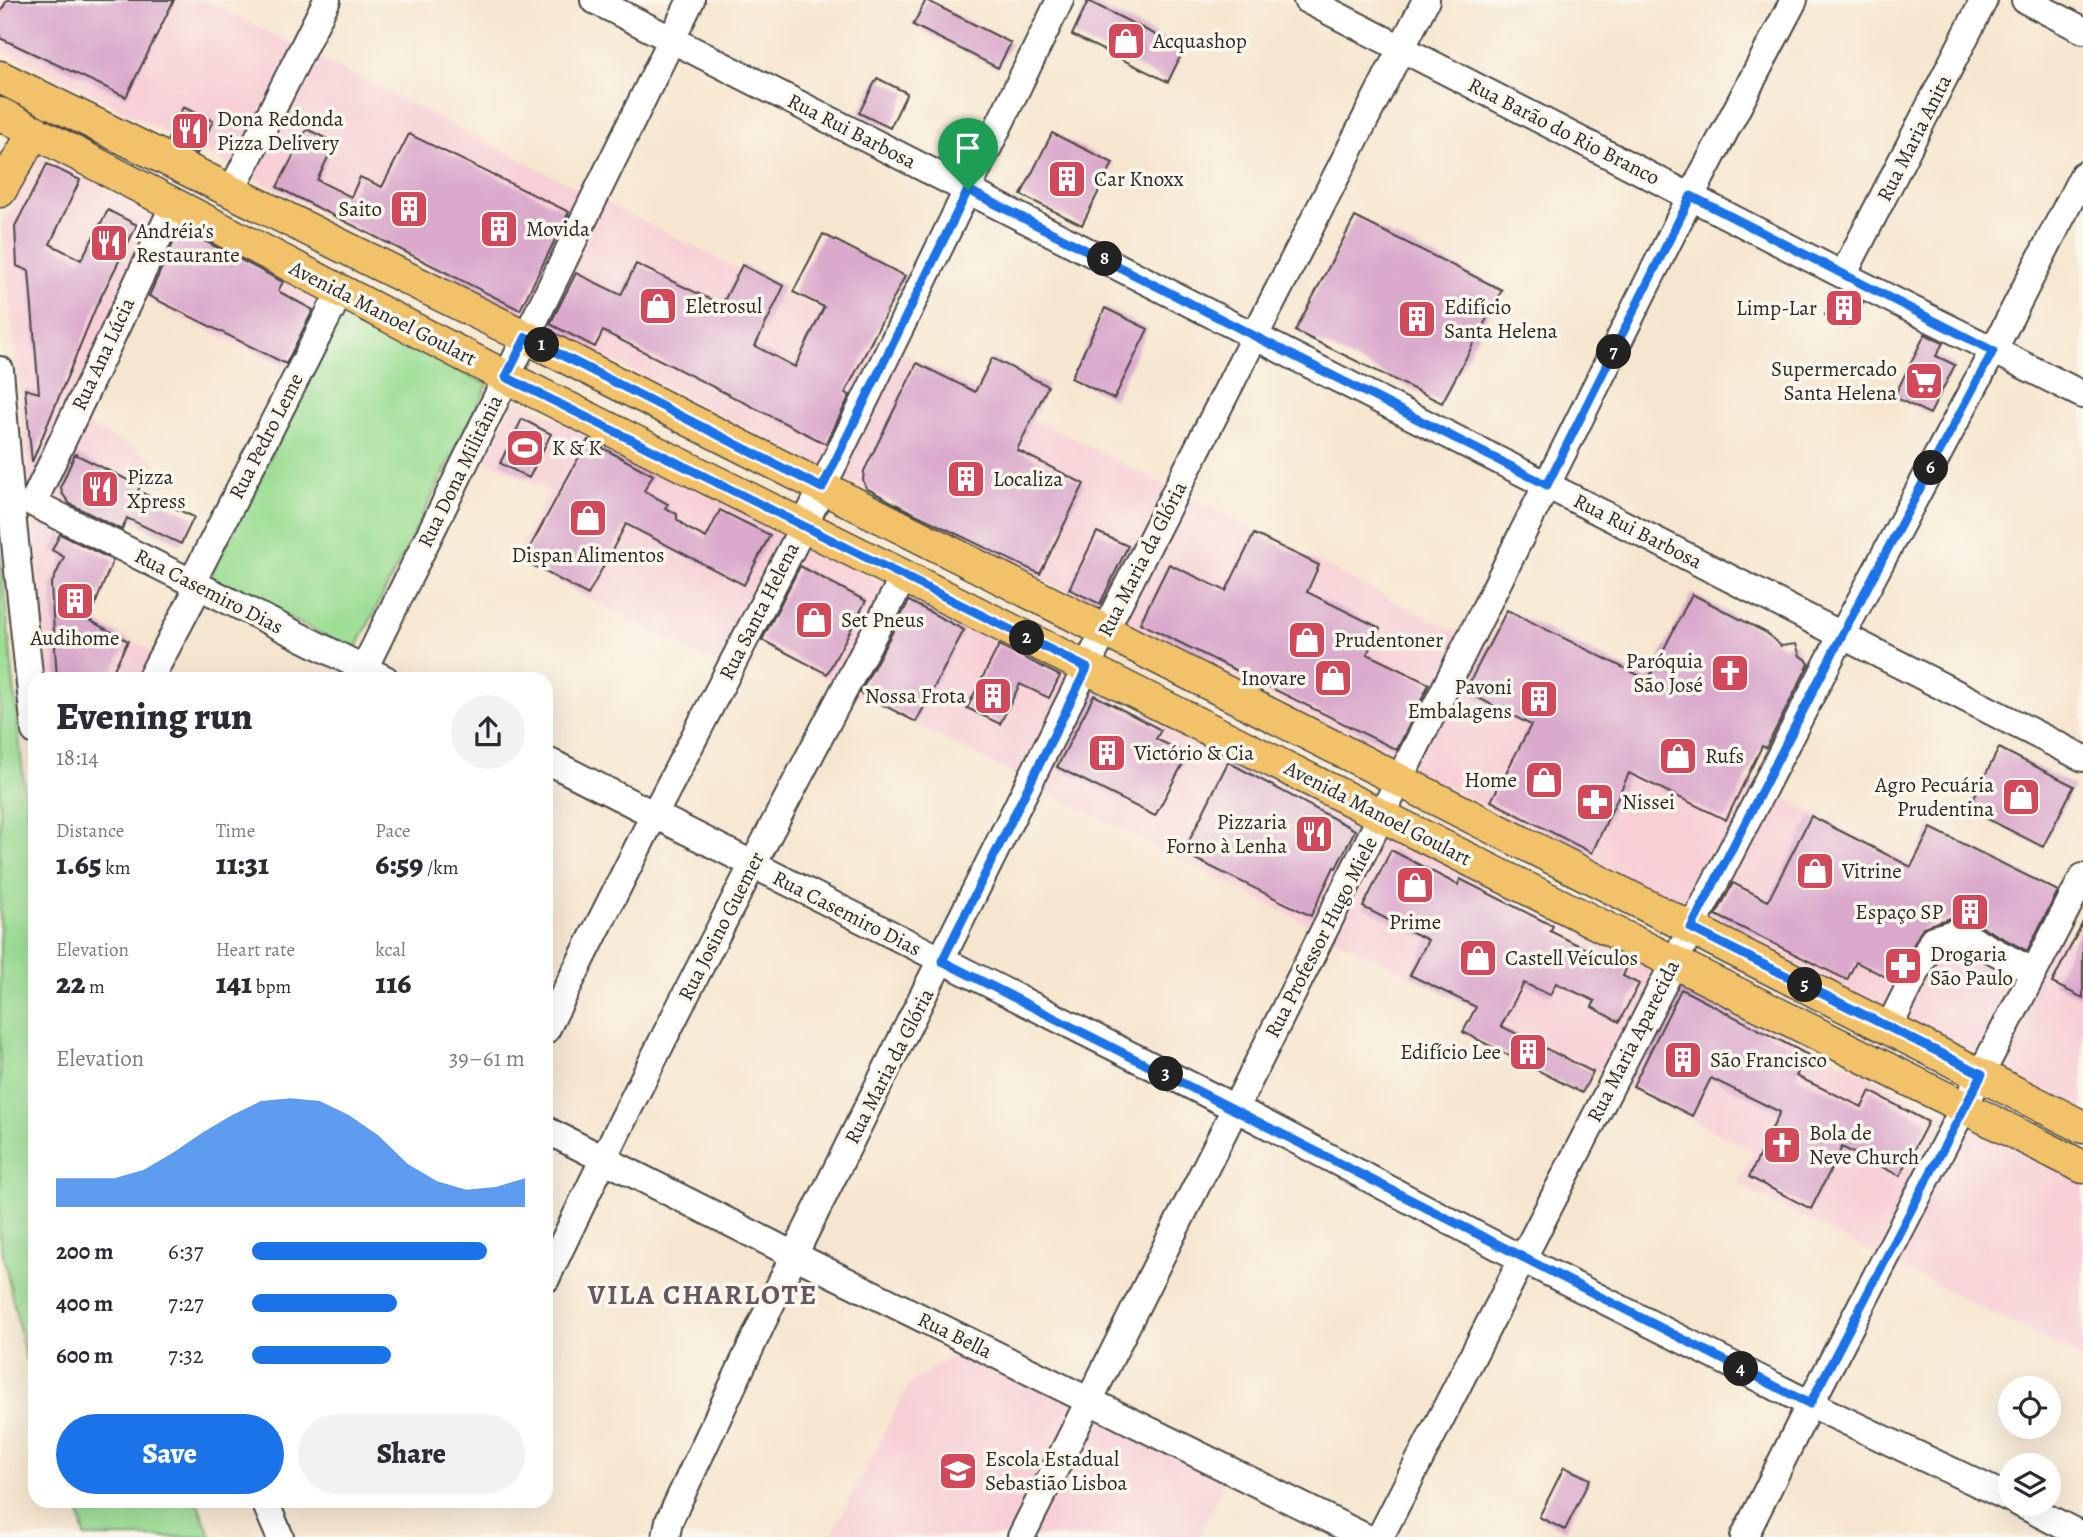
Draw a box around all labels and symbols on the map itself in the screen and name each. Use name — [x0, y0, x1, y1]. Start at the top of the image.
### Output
shop icon: Acquashop — [1105, 20, 1147, 62]
place label: Acquashop — [1152, 27, 1247, 55]
street label: Rua Barão do Rio Branco — [1463, 70, 1665, 192]
street label: Rua Maria Anita — [1870, 70, 1958, 206]
street label: Rua Rui Barbosa — [783, 87, 921, 176]
place label: Dona Redonda Pizza Delivery — [217, 105, 344, 157]
restaurant icon: Dona Redonda Pizza Delivery — [169, 110, 211, 152]
pin — [938, 118, 998, 190]
building icon: Car Knoxx — [1046, 158, 1088, 200]
place label: Car Knoxx — [1094, 165, 1184, 193]
building icon: Saito — [388, 188, 430, 230]
place label: Saito — [338, 195, 382, 223]
building icon: Movida — [478, 208, 520, 250]
place label: Movida — [526, 215, 590, 243]
place label: Andréia's Restaurante — [135, 217, 240, 269]
restaurant icon: Andréia's Restaurante — [88, 222, 130, 264]
pin: 8 — [1088, 242, 1122, 276]
street label: Avenida Manoel Goulart — [284, 253, 481, 372]
shop icon: Eletrosul — [637, 285, 679, 327]
building icon: Limp-Lar — [1823, 287, 1865, 329]
place label: Eletrosul — [685, 292, 762, 320]
street label: Rua Ana Lúcia — [65, 293, 141, 415]
place label: Edifício Santa Helena — [1444, 293, 1558, 345]
place label: Limp-Lar — [1736, 294, 1817, 322]
building icon: Edifício Santa Helena — [1396, 298, 1438, 340]
pin: 1 — [524, 328, 560, 362]
pin: 7 — [1596, 334, 1632, 370]
place label: Supermercado Santa Helena — [1771, 355, 1897, 407]
supermarket icon: Supermercado Santa Helena — [1903, 360, 1945, 402]
street label: Rua Pedro Leme — [222, 368, 310, 504]
street label: Rua Dona Militânia — [411, 390, 509, 552]
sports icon: K & K — [504, 427, 546, 469]
place label: K & K — [552, 434, 601, 462]
pin: 6 — [1913, 450, 1948, 486]
building icon: Localiza — [945, 458, 987, 500]
place label: Pizza Xpress — [127, 463, 186, 515]
place label: Localiza — [993, 465, 1063, 493]
restaurant icon: Pizza Xpress — [79, 468, 121, 510]
street label: Rua Maria da Glória — [1091, 476, 1193, 642]
street label: Rua Rui Barbosa — [1569, 487, 1707, 576]
shop icon: Dispan Alimentos — [567, 497, 609, 539]
street label: Rua Santa Helena — [712, 537, 806, 685]
place label: Dispan Alimentos — [512, 541, 664, 569]
street label: Rua Casemiro Dias — [130, 542, 288, 640]
building icon: Audihome — [54, 580, 96, 622]
shop icon: Set Pneus — [793, 599, 835, 641]
place label: Set Pneus — [841, 606, 924, 634]
shop icon: Prudentoner — [1286, 619, 1328, 661]
pin: 2 — [1010, 620, 1044, 656]
place label: Audihome — [30, 624, 119, 652]
place label: Prudentoner — [1334, 626, 1443, 654]
place label: Paróquia São José — [1626, 647, 1703, 699]
church icon: Paróquia São José — [1709, 652, 1751, 694]
shop icon: Inovare — [1312, 657, 1354, 699]
place label: Inovare — [1241, 664, 1306, 692]
place label: Pavoni Embalagens — [1408, 673, 1512, 725]
building icon: Nossa Frota — [972, 675, 1014, 717]
building icon: Pavoni Embalagens — [1518, 678, 1560, 720]
place label: Nossa Frota — [865, 682, 966, 710]
building icon: Victório & Cia — [1086, 732, 1128, 774]
shop icon: Rufs — [1657, 735, 1699, 777]
place label: Victório & Cia — [1133, 739, 1254, 767]
place label: Rufs — [1705, 742, 1744, 770]
street label: Avenida Manoel Goulart — [1279, 753, 1476, 872]
shop icon: Home — [1523, 759, 1565, 801]
place label: Home — [1464, 766, 1517, 794]
place label: Agro Pecuária Prudentina — [1874, 771, 1994, 823]
shop icon: Agro Pecuária Prudentina — [2000, 776, 2042, 818]
pharmacy icon: Nissei — [1574, 781, 1616, 823]
place label: Nissei — [1622, 788, 1675, 816]
place label: Pizzaria Forno à Lenha — [1166, 808, 1287, 860]
restaurant icon: Pizzaria Forno à Lenha — [1293, 813, 1335, 855]
street label: Rua Professor Hugo Miele — [1258, 832, 1384, 1042]
street label: Rua Josino Guemer — [671, 847, 771, 1005]
shop icon: Vitrine — [1794, 850, 1836, 892]
place label: Vitrine — [1841, 857, 1902, 885]
street label: Rua Casemiro Dias — [768, 864, 926, 962]
shop icon: Prime — [1394, 864, 1436, 906]
building icon: Espaço SP — [1949, 891, 1991, 933]
place label: Espaço SP — [1855, 898, 1943, 926]
place label: Prime — [1389, 908, 1441, 936]
shop icon: Castell Veículos — [1457, 937, 1499, 979]
place label: Drogaria São Paulo — [1930, 940, 2013, 992]
place label: Castell Veículos — [1505, 944, 1638, 972]
pharmacy icon: Drogaria São Paulo — [1882, 945, 1924, 987]
street label: Rua Maria Aparecida — [1580, 955, 1686, 1127]
pin: 5 — [1787, 968, 1822, 1002]
street label: Rua Maria da Glória — [838, 983, 940, 1149]
building icon: Edifício Lee — [1507, 1031, 1549, 1073]
place label: Edifício Lee — [1400, 1038, 1501, 1066]
building icon: São Francisco — [1662, 1039, 1704, 1081]
place label: São Francisco — [1710, 1046, 1827, 1074]
pin: 3 — [1148, 1056, 1184, 1092]
place label: Bola de Neve Church — [1809, 1119, 1919, 1171]
church icon: Bola de Neve Church — [1761, 1124, 1803, 1166]
district label: VILA CHARLOTE — [587, 1276, 818, 1314]
street label: Rua Bella — [913, 1305, 997, 1365]
pin: 4 — [1724, 1352, 1758, 1386]
place label: Escola Estadual Sebastião Lisboa — [985, 1445, 1127, 1497]
school or university icon: Escola Estadual Sebastião Lisboa — [937, 1450, 979, 1492]

